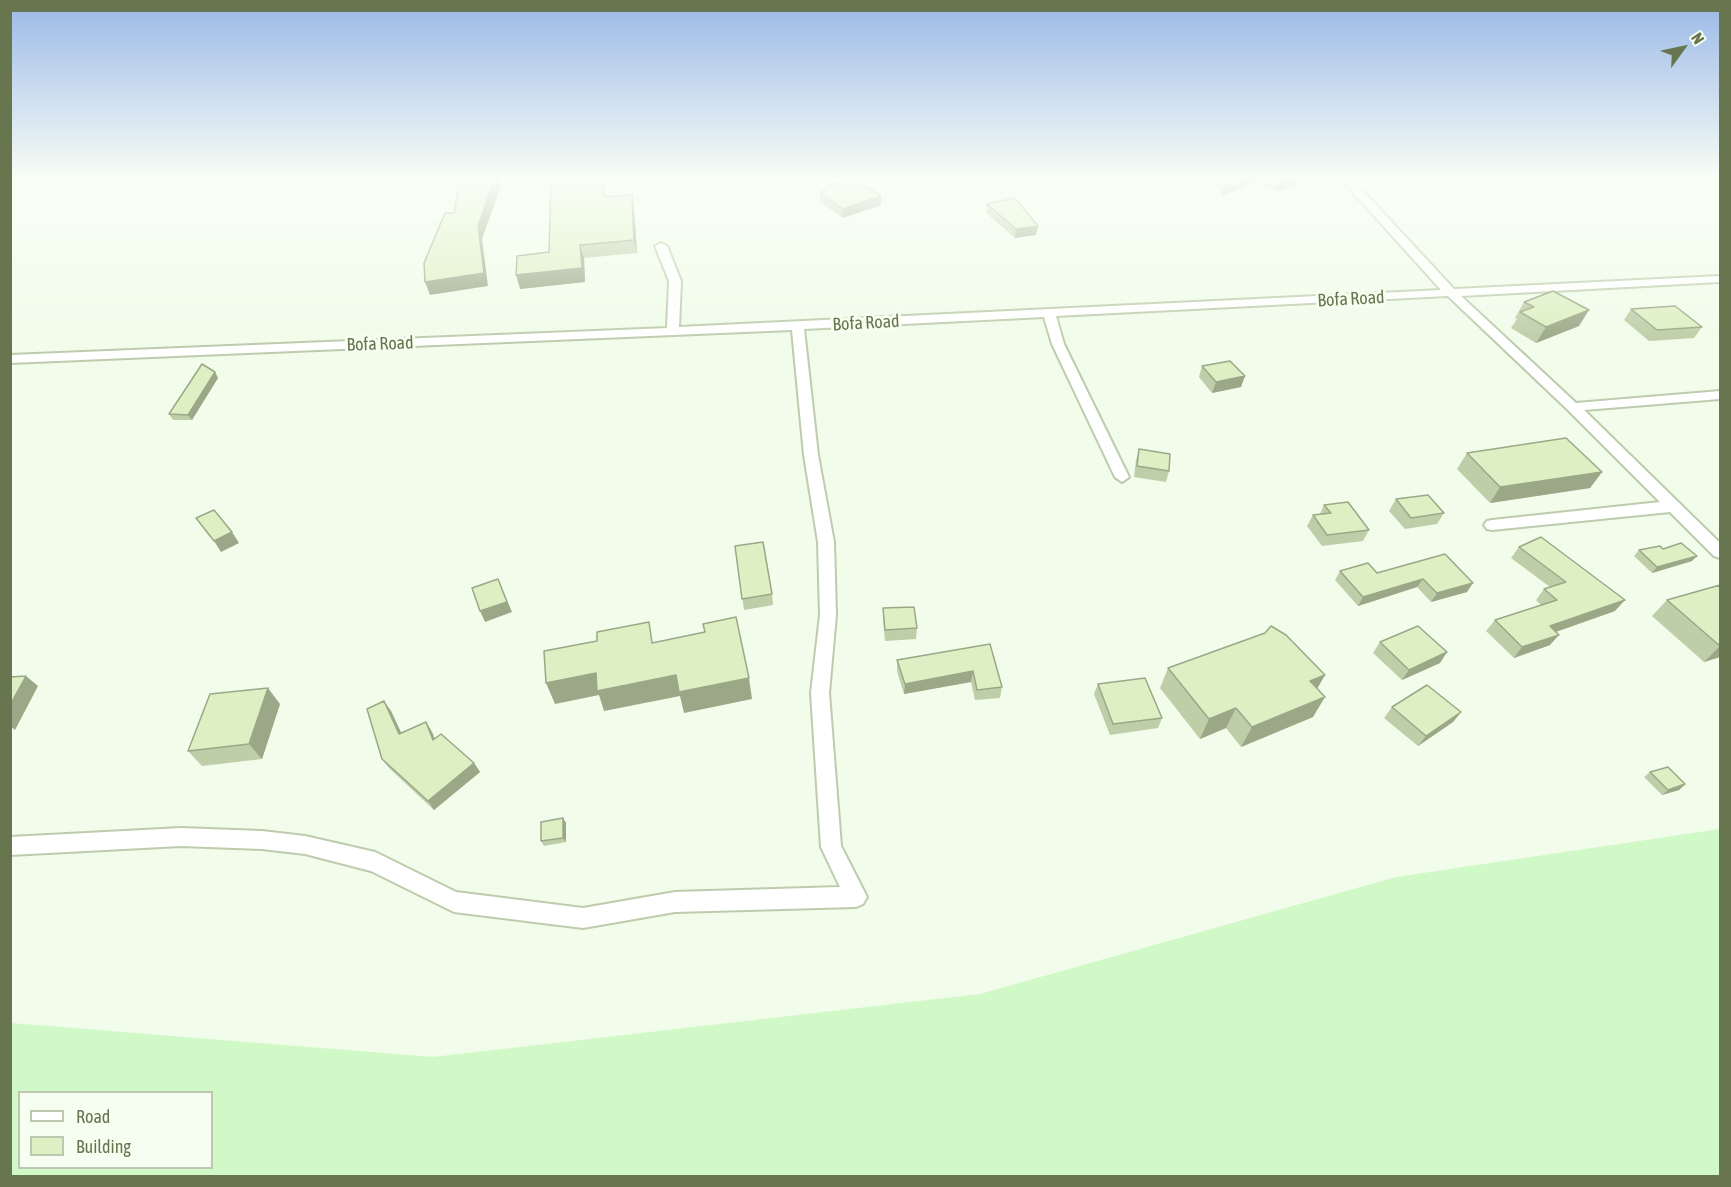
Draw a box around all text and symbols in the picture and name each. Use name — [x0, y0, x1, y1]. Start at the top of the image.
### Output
north arrow — [1653, 18, 1713, 78]
text: N — [1688, 29, 1708, 47]
street label: Bofa Road — [1317, 286, 1385, 312]
street label: Bofa Road — [832, 310, 900, 336]
street label: Bofa Road — [346, 332, 414, 356]
legend — [18, 1091, 213, 1169]
text: Road — [76, 1106, 110, 1127]
text: Building — [76, 1136, 131, 1157]

